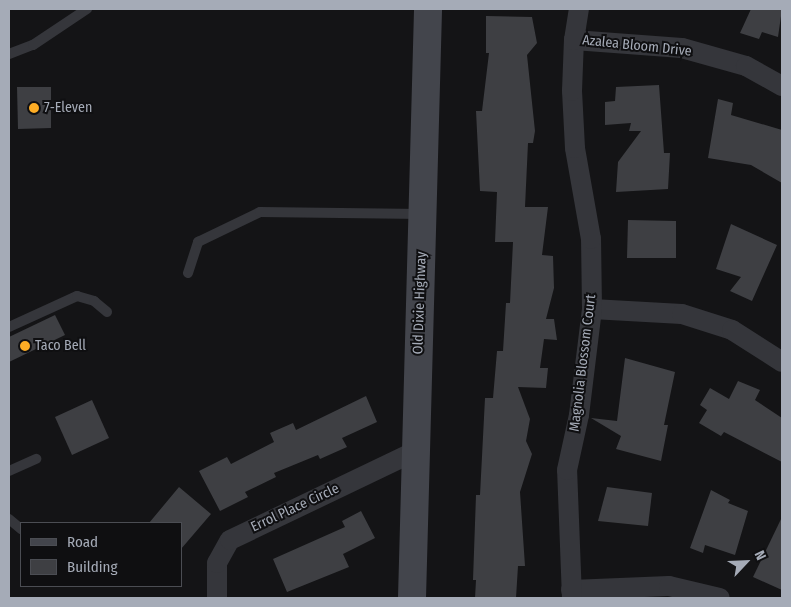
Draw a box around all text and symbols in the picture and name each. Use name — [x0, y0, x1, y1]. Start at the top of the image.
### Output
street label: Azalea Bloom Drive — [582, 32, 692, 60]
place label: 7-Eleven — [44, 100, 92, 116]
marker: 7-Eleven — [28, 102, 40, 114]
street label: Old Dixie Highway — [410, 251, 430, 355]
street label: Magnolia Blossom Court — [566, 293, 600, 433]
place label: Taco Bell — [35, 338, 86, 354]
marker: Taco Bell — [19, 340, 31, 352]
street label: Errol Place Circle — [248, 480, 342, 536]
legend — [20, 522, 182, 587]
text: Road — [67, 533, 98, 551]
north arrow — [721, 537, 771, 587]
text: N — [751, 548, 770, 563]
text: Building — [67, 558, 118, 576]

